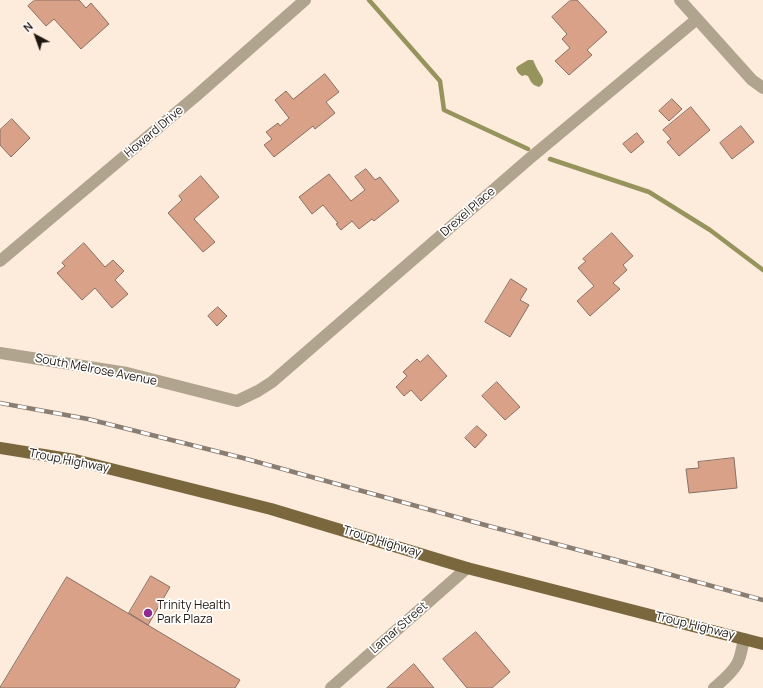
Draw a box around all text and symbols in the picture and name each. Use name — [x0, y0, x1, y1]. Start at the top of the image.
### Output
north arrow — [16, 16, 56, 56]
text: N — [20, 18, 36, 35]
street label: Howard Drive — [122, 103, 186, 161]
street label: Drexel Place — [438, 184, 498, 240]
street label: South Melrose Avenue — [34, 351, 158, 389]
street label: Troup Highway — [28, 446, 110, 476]
street label: Troup Highway — [341, 523, 423, 561]
place label: Trinity Health Park Plaza — [157, 599, 230, 627]
street label: Lamar Street — [367, 599, 431, 657]
marker: Trinity Health Park Plaza — [142, 607, 154, 619]
street label: Troup Highway — [654, 609, 736, 643]

